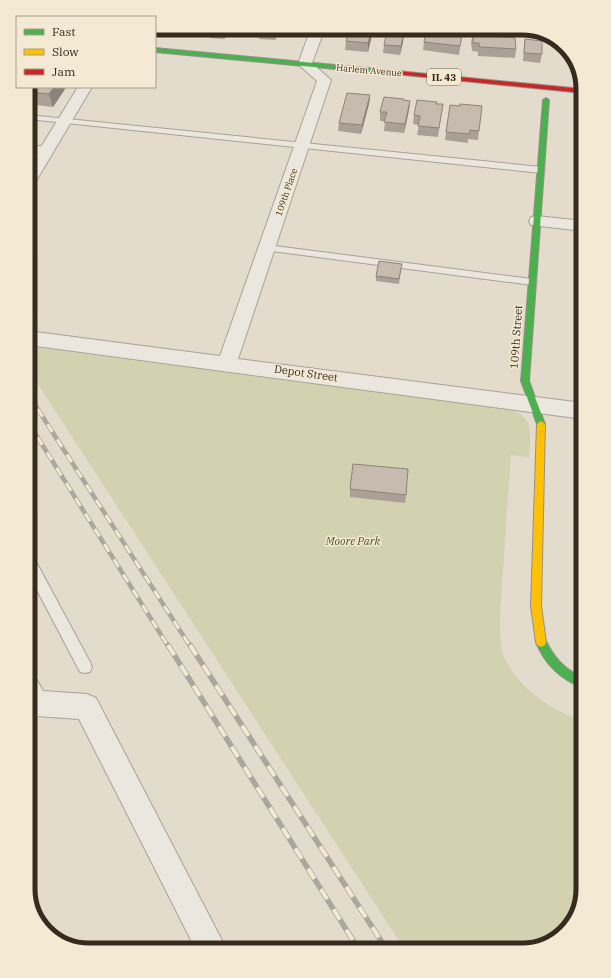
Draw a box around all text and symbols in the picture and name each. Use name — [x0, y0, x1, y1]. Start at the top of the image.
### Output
legend — [16, 16, 156, 88]
text: Fast — [52, 24, 76, 39]
text: Slow — [52, 44, 79, 59]
street label: Harlem Avenue — [336, 62, 402, 78]
text: Jam — [52, 64, 76, 79]
road number: IL 43 — [427, 69, 461, 85]
street label: 109th Place — [273, 167, 299, 217]
street label: 109th Street — [507, 304, 525, 369]
street label: Depot Street — [273, 362, 339, 384]
park label: Moore Park — [325, 534, 380, 548]

